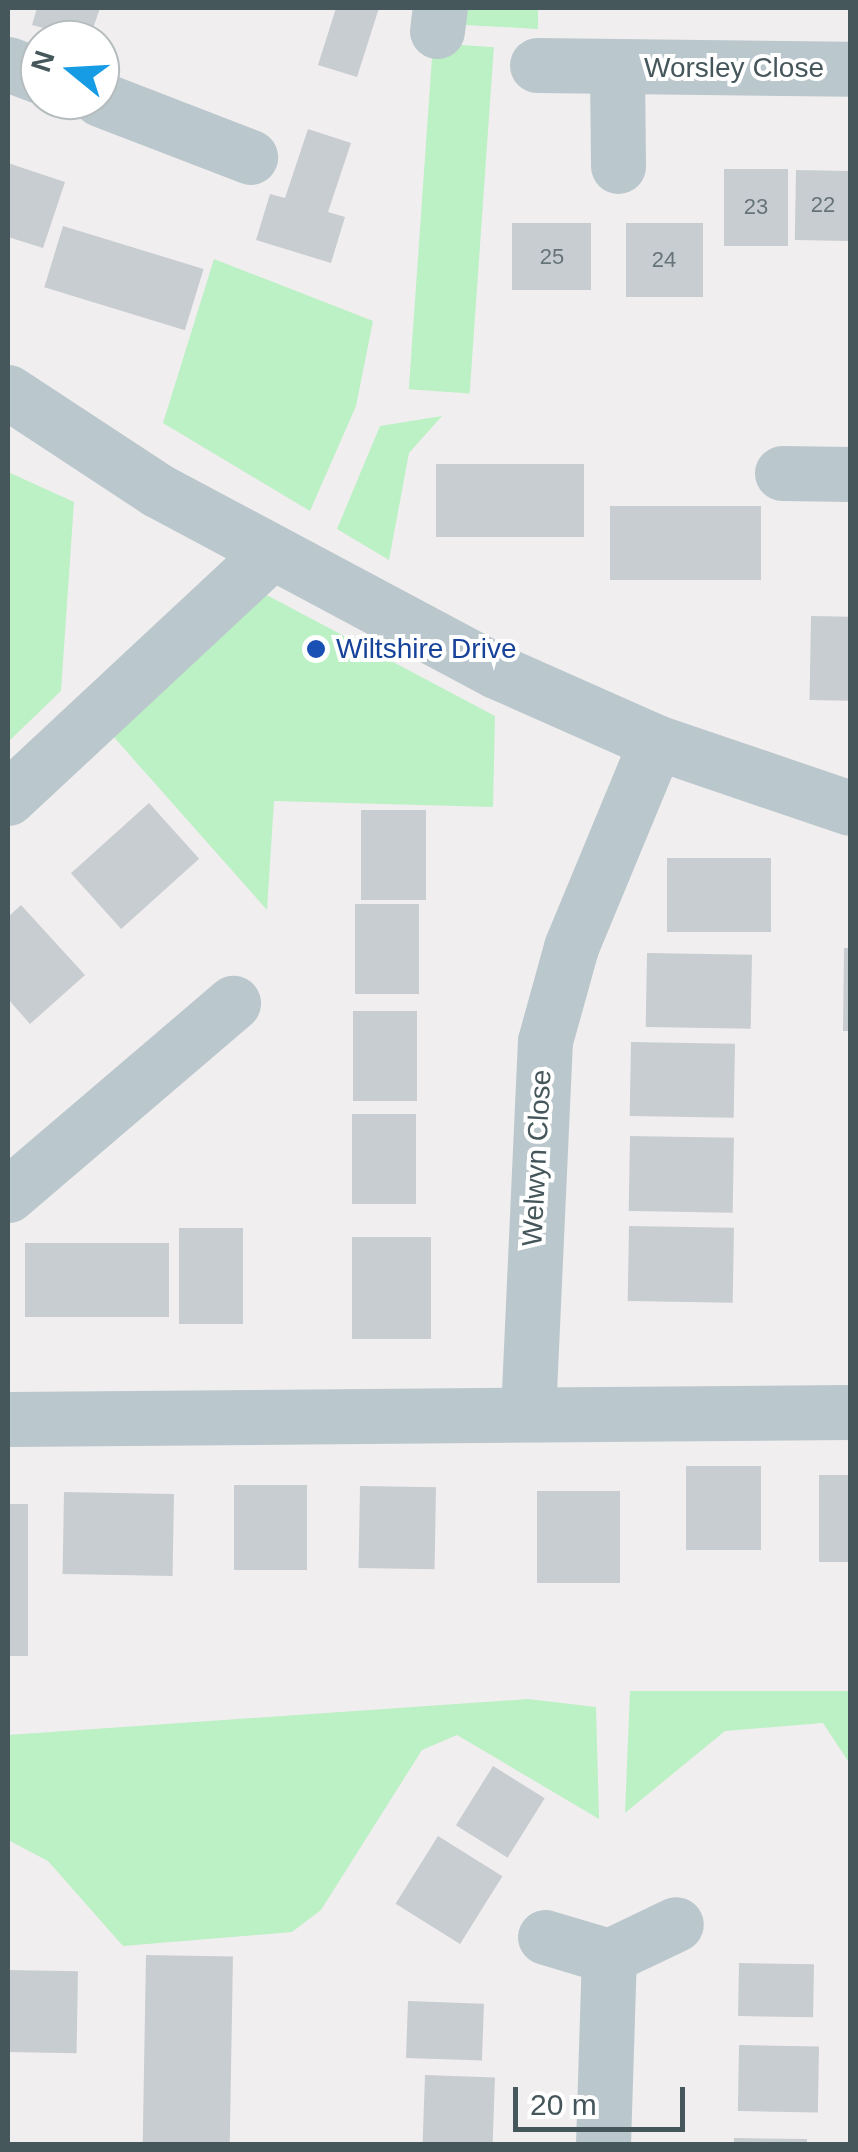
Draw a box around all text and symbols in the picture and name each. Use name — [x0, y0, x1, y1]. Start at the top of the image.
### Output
north arrow — [20, 20, 120, 120]
text: N — [25, 47, 61, 76]
street label: Worsley Close — [644, 51, 824, 85]
house number: 22 — [811, 192, 835, 218]
house number: 23 — [744, 194, 768, 220]
house number: 25 — [540, 244, 564, 270]
house number: 24 — [652, 247, 676, 273]
place label: Wiltshire Drive — [336, 632, 516, 666]
marker: Wiltshire Drive — [305, 638, 327, 660]
street label: Welwyn Close — [516, 1069, 558, 1247]
scale bar — [518, 2067, 690, 2129]
text: 20 m — [530, 2088, 597, 2121]

